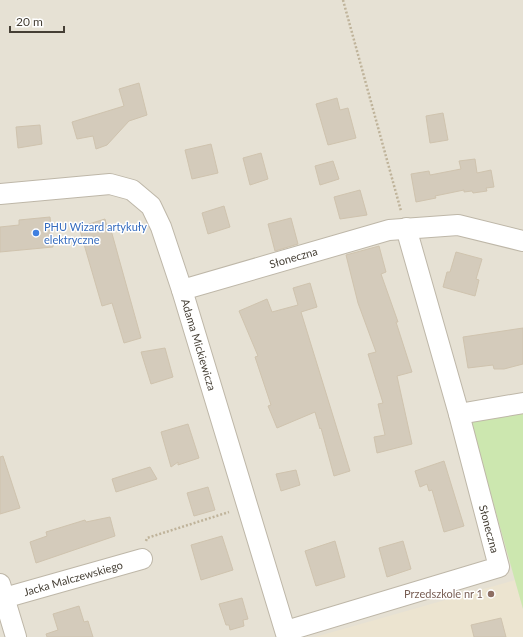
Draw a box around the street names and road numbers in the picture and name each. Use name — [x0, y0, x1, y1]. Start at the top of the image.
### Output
street label: Słoneczna — [268, 244, 319, 270]
street label: Adama Mickiewicza — [179, 297, 219, 392]
street label: Słoneczna — [477, 503, 502, 554]
street label: Jacka Malczewskiego — [22, 558, 124, 598]

